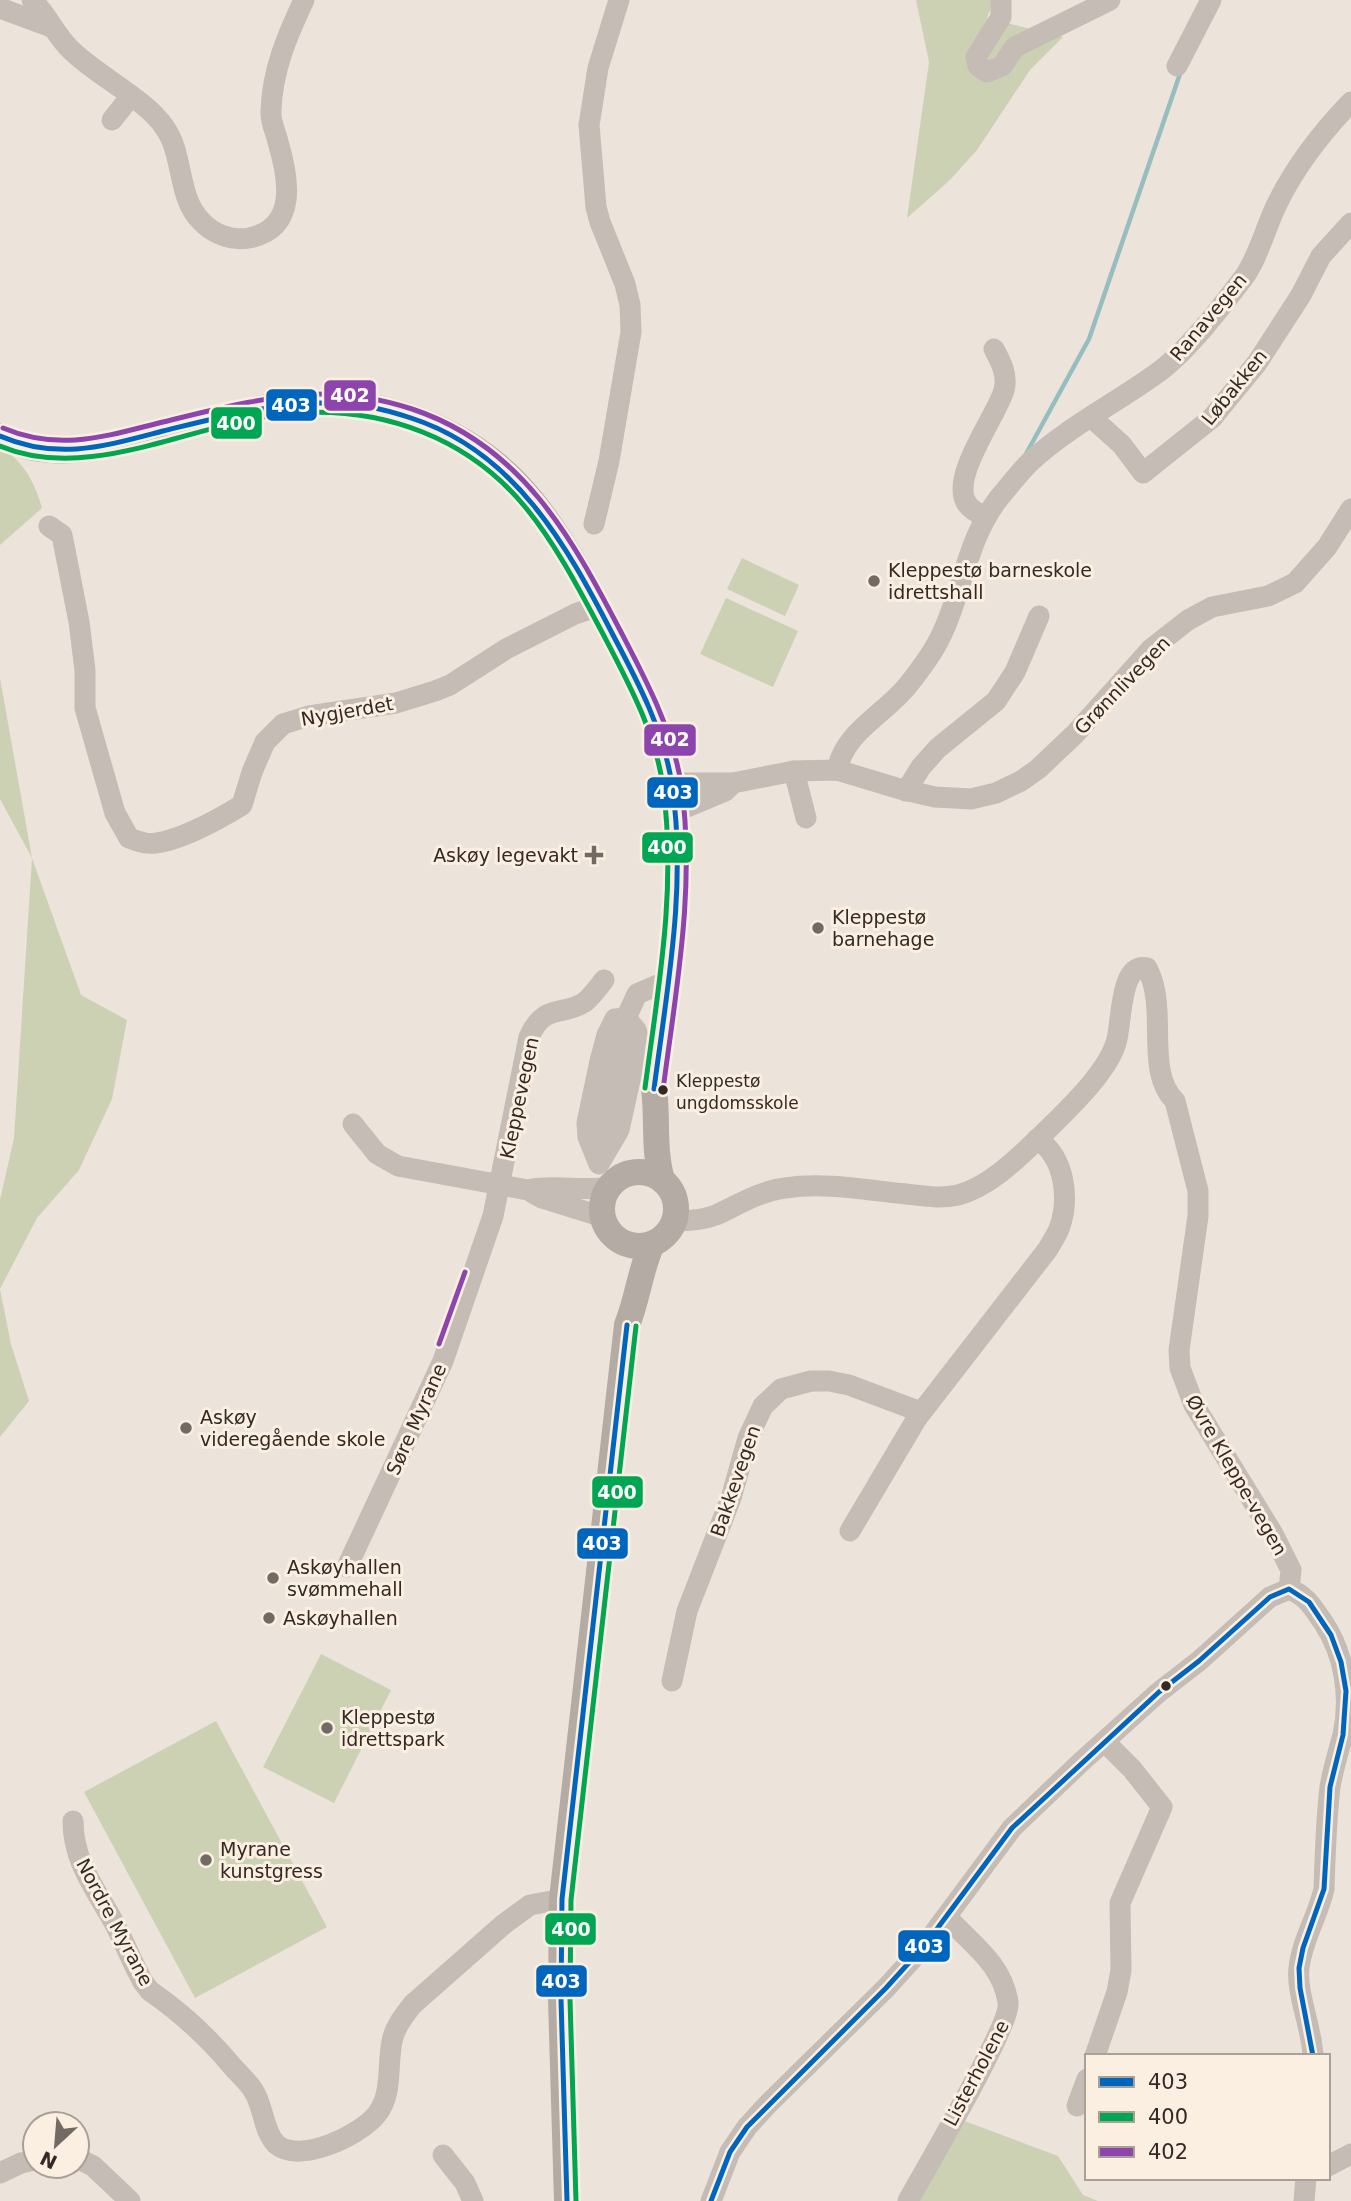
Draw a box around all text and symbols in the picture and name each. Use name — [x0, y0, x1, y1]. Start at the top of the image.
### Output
street label: Ranavegen — [1165, 269, 1251, 365]
street label: Løbakken — [1197, 345, 1271, 429]
line badge: 402 — [323, 379, 377, 412]
text: 402 — [330, 384, 370, 406]
line badge: 403 — [265, 388, 318, 422]
text: 403 — [271, 394, 311, 416]
line badge: 400 — [210, 406, 263, 440]
text: 400 — [216, 412, 256, 434]
place label: Kleppestø barneskole idrettshall — [888, 559, 1092, 603]
marker: Kleppestø barneskole idrettshall — [866, 573, 882, 589]
street label: Grønnlivegen — [1070, 631, 1174, 739]
street label: Nygjerdet — [299, 692, 395, 730]
line badge: 402 — [643, 723, 697, 757]
text: 402 — [650, 728, 690, 750]
line badge: 403 — [646, 776, 699, 809]
text: 403 — [653, 781, 693, 803]
line badge: 400 — [641, 831, 694, 864]
text: 400 — [647, 836, 687, 858]
place label: Askøy legevakt — [433, 844, 578, 866]
marker: Askøy legevakt — [584, 845, 604, 865]
place label: Kleppestø barnehage — [832, 906, 934, 950]
marker: Kleppestø barnehage — [810, 920, 826, 936]
street label: Kleppevegen — [495, 1035, 543, 1161]
place label: Kleppestø ungdomsskole — [676, 1071, 799, 1113]
marker: Kleppestø ungdomsskole — [656, 1083, 670, 1097]
street label: Søre Myrane — [382, 1360, 450, 1478]
street label: Øvre Kleppe-vegen — [1182, 1391, 1292, 1559]
place label: Askøy videregående skole — [200, 1406, 385, 1450]
marker: Askøy videregående skole — [178, 1420, 194, 1436]
street label: Bakkevegen — [706, 1422, 764, 1540]
line badge: 400 — [591, 1475, 644, 1509]
text: 400 — [597, 1481, 637, 1503]
line badge: 403 — [576, 1527, 629, 1560]
text: 403 — [582, 1532, 622, 1554]
place label: Askøyhallen svømmehall — [287, 1556, 403, 1600]
marker: Askøyhallen svømmehall — [265, 1570, 281, 1586]
place label: Askøyhallen — [283, 1607, 398, 1629]
marker: Askøyhallen — [261, 1610, 277, 1626]
unlabelled marker — [1159, 1679, 1173, 1693]
place label: Kleppestø idrettspark — [341, 1706, 445, 1750]
marker: Kleppestø idrettspark — [319, 1720, 335, 1736]
place label: Myrane kunstgress — [220, 1838, 323, 1882]
marker: Myrane kunstgress — [198, 1852, 214, 1868]
street label: Nordre Myrane — [72, 1854, 158, 1990]
line badge: 400 — [544, 1912, 597, 1946]
text: 400 — [551, 1918, 591, 1940]
line badge: 403 — [897, 1929, 951, 1963]
text: 403 — [904, 1935, 944, 1957]
line badge: 403 — [535, 1964, 588, 1998]
text: 403 — [541, 1970, 581, 1992]
street label: Listerholene — [939, 2016, 1013, 2130]
legend — [1085, 2054, 1330, 2180]
text: 403 — [1148, 2070, 1188, 2094]
text: 400 — [1148, 2105, 1188, 2129]
north arrow — [21, 2110, 91, 2180]
text: 402 — [1148, 2140, 1188, 2164]
text: N — [37, 2147, 61, 2174]

